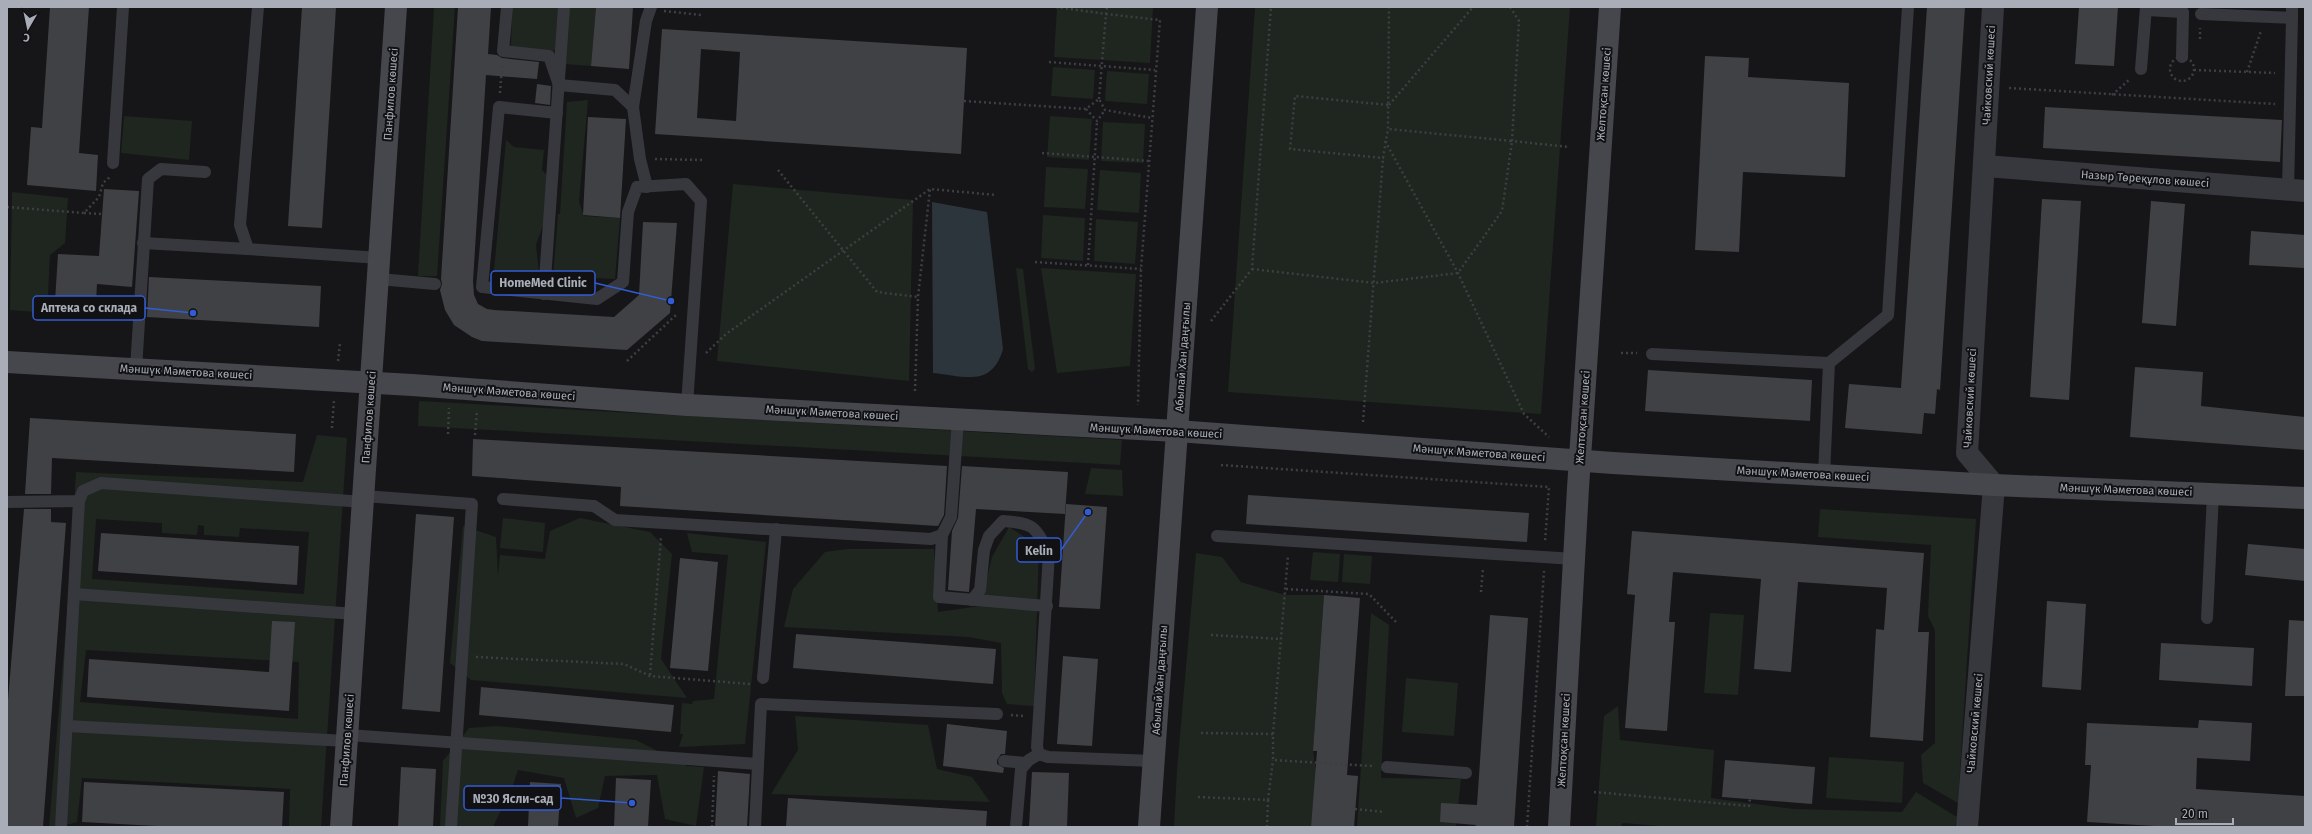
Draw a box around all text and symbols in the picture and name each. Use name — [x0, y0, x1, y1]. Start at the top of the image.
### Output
north arrow — [8, 8, 48, 48]
street label: Чайковский көшесі — [1980, 25, 1998, 125]
text: С — [22, 30, 31, 44]
street label: Панфилов көшесі — [381, 47, 401, 141]
street label: Желтоқсан көшесі — [1594, 47, 1614, 141]
street label: Назыр Төреқұлов көшесі — [2080, 168, 2210, 190]
callout: HomeMed Clinic — [491, 271, 595, 295]
text: HomeMed Clinic — [499, 276, 587, 290]
callout: Аптека со склада — [33, 296, 145, 320]
text: Аптека со склада — [40, 301, 138, 315]
street label: Абылай Хан даңғылы — [1173, 302, 1193, 412]
street label: Чайковский көшесі — [1961, 348, 1979, 448]
street label: Мәншүк Мәметова көшесі — [119, 362, 253, 382]
street label: Панфилов көшесі — [359, 370, 379, 464]
street label: Желтоқсан көшесі — [1573, 370, 1593, 464]
street label: Мәншүк Мәметова көшесі — [442, 381, 576, 403]
street label: Мәншүк Мәметова көшесі — [765, 403, 899, 423]
street label: Мәншүк Мәметова көшесі — [1089, 421, 1223, 441]
street label: Мәншүк Мәметова көшесі — [1412, 442, 1546, 464]
street label: Мәншүк Мәметова көшесі — [1736, 464, 1870, 484]
street label: Мәншүк Мәметова көшесі — [2059, 481, 2193, 499]
callout: Kelin — [1017, 538, 1061, 562]
text: Kelin — [1025, 544, 1053, 558]
street label: Абылай Хан даңғылы — [1150, 625, 1170, 735]
street label: Чайковский көшесі — [1964, 673, 1986, 773]
street label: Панфилов көшесі — [337, 693, 357, 787]
street label: Желтоқсан көшесі — [1555, 693, 1573, 787]
callout: №30 Ясли-сад — [464, 786, 561, 810]
text: №30 Ясли-сад — [473, 792, 554, 806]
scale bar — [2176, 800, 2233, 826]
text: 20 m — [2182, 807, 2208, 821]

